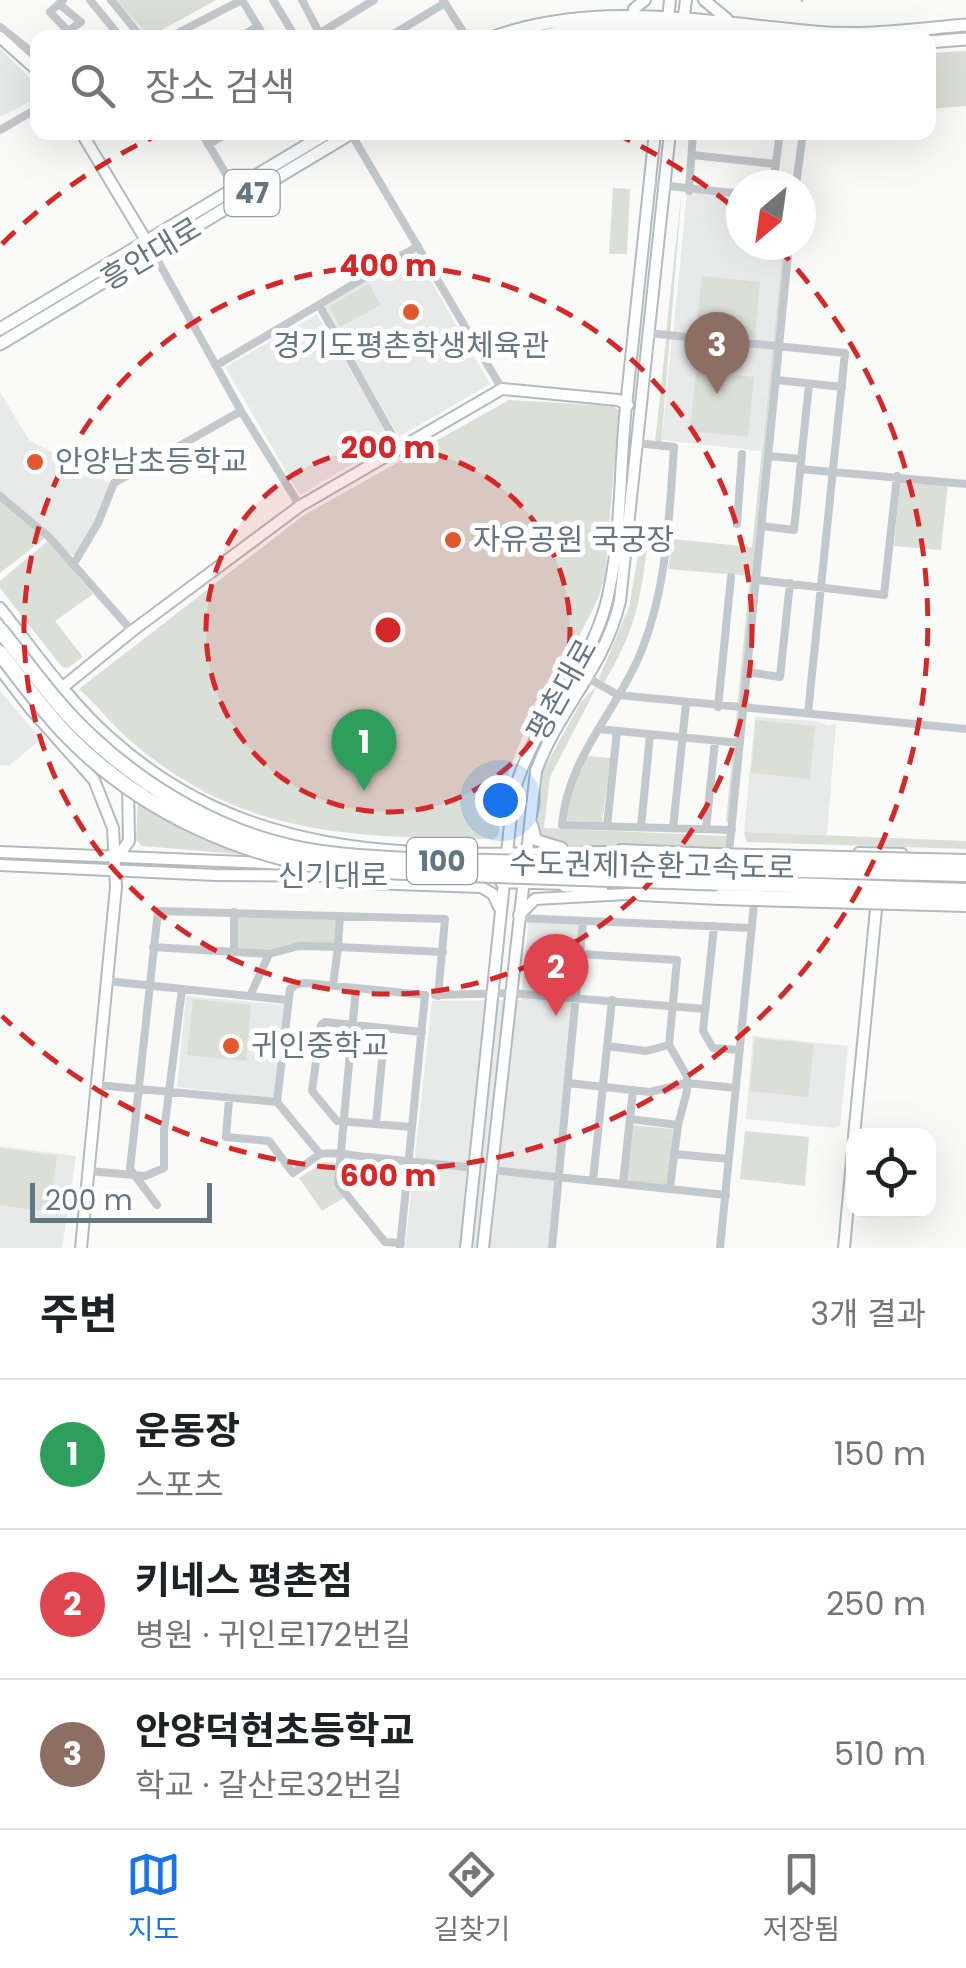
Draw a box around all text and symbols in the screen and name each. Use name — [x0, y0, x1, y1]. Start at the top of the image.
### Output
search box — [30, 30, 936, 140]
icon: search — [65, 58, 120, 113]
text: 장소 검색 — [145, 60, 295, 113]
road number: 47 — [224, 170, 280, 216]
north arrow — [726, 170, 816, 260]
street label: 흥안대로 — [92, 207, 209, 300]
text: 400 m — [339, 244, 437, 287]
marker: 경기도평촌학생체육관 — [400, 301, 422, 323]
pin: 3 — [684, 312, 750, 394]
place label: 경기도평촌학생체육관 — [273, 324, 549, 367]
text: 200 m — [341, 426, 435, 469]
place label: 안양남초등학교 — [55, 440, 248, 483]
marker: 안양남초등학교 — [24, 451, 46, 473]
place label: 자유공원 국궁장 — [473, 518, 674, 561]
marker: 자유공원 국궁장 — [442, 529, 464, 551]
centre of rings — [370, 612, 406, 648]
street label: 평촌대로 — [516, 631, 607, 748]
pin: 1 — [332, 708, 396, 791]
your location — [475, 775, 526, 826]
road number: 100 — [407, 838, 477, 884]
street label: 수도권제1순환고속도로 — [509, 842, 795, 889]
street label: 신기대로 — [278, 854, 388, 897]
pin: 2 — [524, 934, 588, 1016]
place label: 귀인중학교 — [251, 1024, 389, 1067]
marker: 귀인중학교 — [220, 1035, 242, 1057]
map controls — [846, 1128, 936, 1218]
button: locate — [846, 1128, 936, 1218]
text: 600 m — [340, 1154, 436, 1197]
scale bar — [30, 1178, 212, 1222]
text: 200 m — [45, 1181, 133, 1220]
text: 주변 — [40, 1285, 117, 1344]
text: 3개 결과 — [810, 1291, 926, 1336]
text: 운동장 — [135, 1404, 240, 1457]
text: 1 — [66, 1431, 79, 1476]
text: 150 m — [834, 1431, 926, 1476]
text: 스포츠 — [135, 1462, 223, 1507]
text: 키네스 평촌점 — [135, 1554, 353, 1607]
text: 2 — [63, 1581, 82, 1626]
text: 250 m — [826, 1581, 926, 1626]
text: 병원 · 귀인로172번길 — [135, 1612, 411, 1657]
text: 안양덕현초등학교 — [135, 1704, 415, 1757]
text: 3 — [63, 1731, 82, 1776]
text: 510 m — [834, 1731, 926, 1776]
text: 학교 · 갈산로32번길 — [135, 1762, 402, 1807]
tab: 지도 — [126, 1847, 181, 1951]
tab: 길찾기 — [433, 1847, 510, 1951]
tab: 저장됨 — [763, 1847, 840, 1951]

